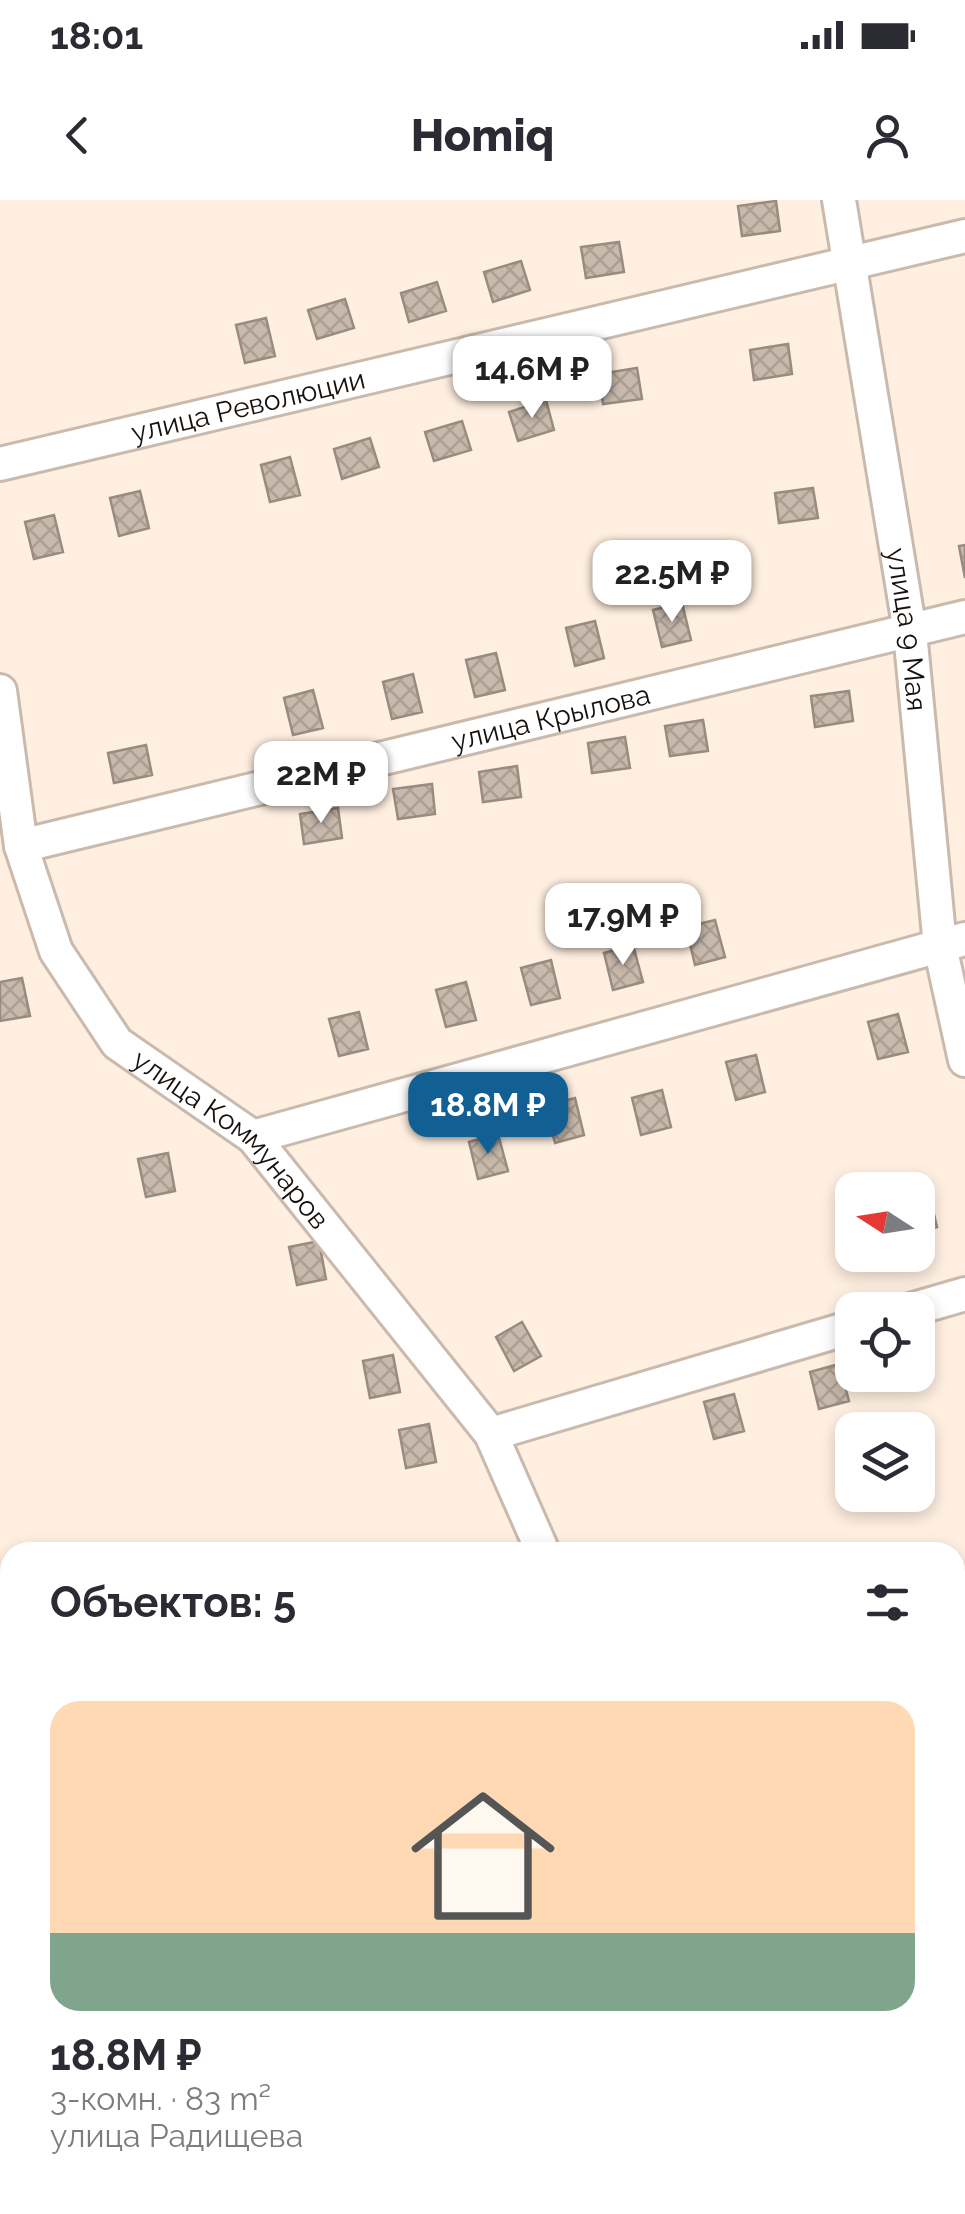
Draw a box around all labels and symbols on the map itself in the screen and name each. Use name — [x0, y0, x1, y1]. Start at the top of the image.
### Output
pin: 14.6M ₽ — [440, 336, 624, 421]
street label: улица Революции — [128, 362, 368, 449]
pin: 22.5M ₽ — [580, 540, 764, 625]
street label: улица 9 Мая — [880, 546, 934, 712]
street label: улица Крылова — [448, 678, 653, 758]
pin: 22M ₽ — [251, 741, 391, 826]
pin: 17.9M ₽ — [531, 883, 715, 968]
street label: улица Коммунаров — [127, 1043, 336, 1235]
pin: 18.8M ₽ — [396, 1072, 580, 1157]
north arrow — [835, 1172, 935, 1272]

